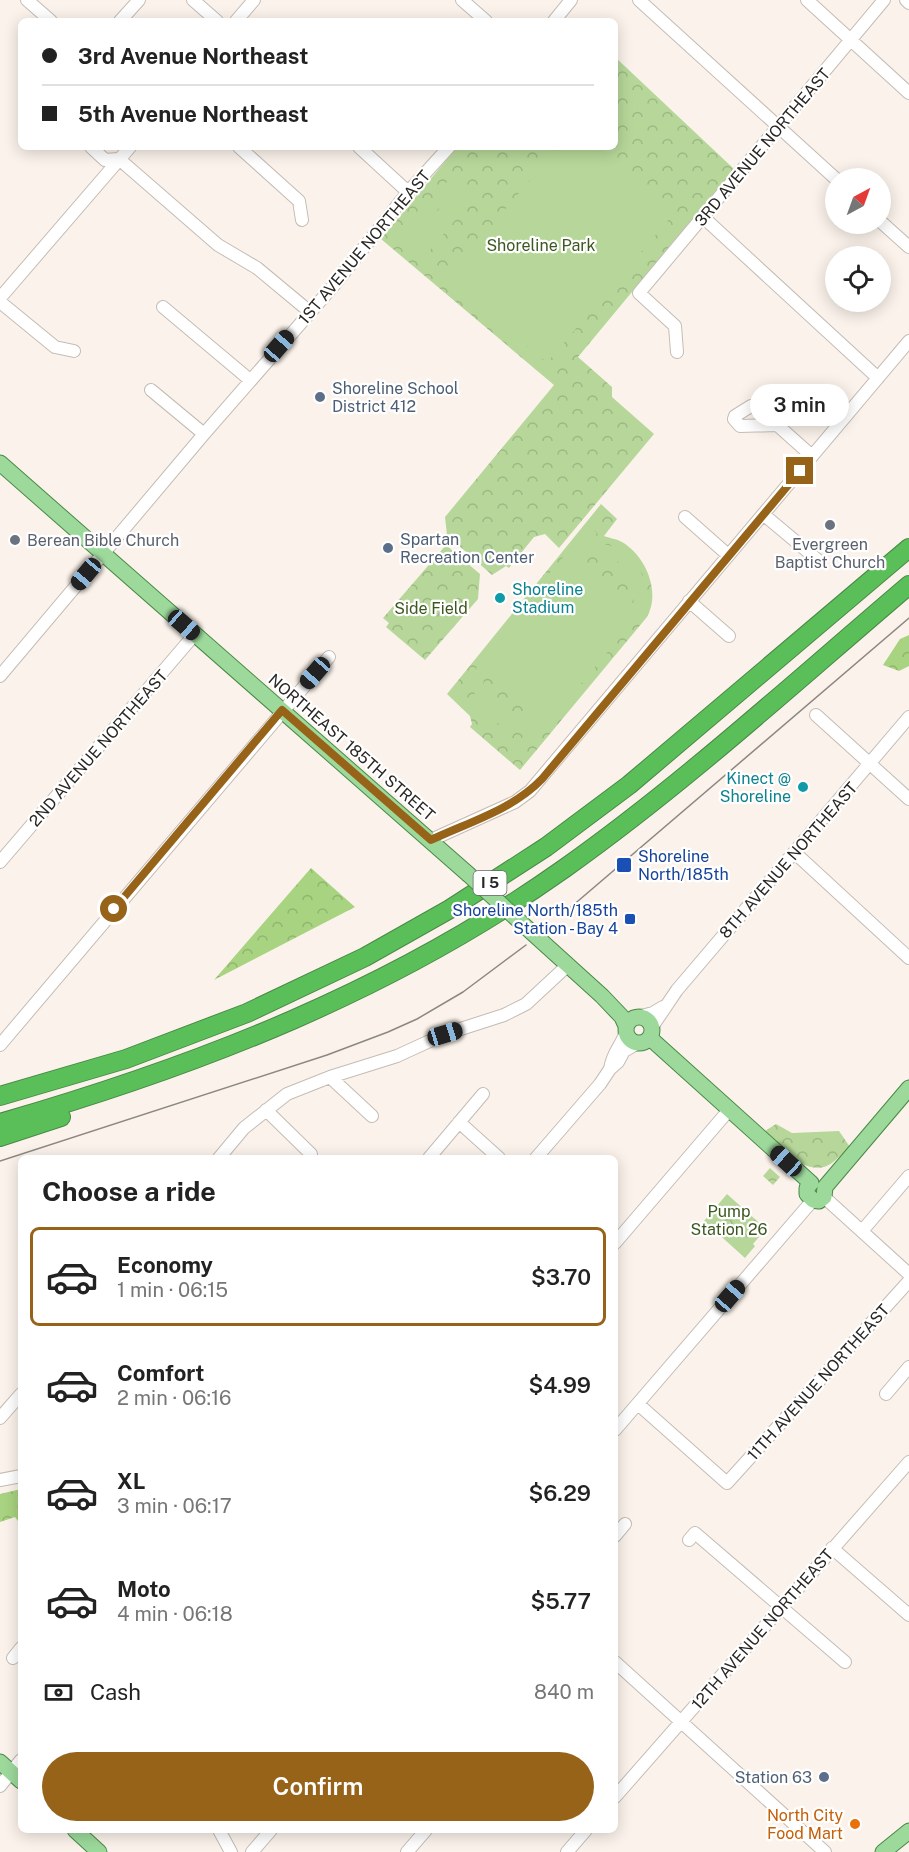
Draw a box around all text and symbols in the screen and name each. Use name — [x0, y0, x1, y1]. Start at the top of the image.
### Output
text: 3rd Avenue Northeast — [78, 43, 308, 69]
street label: 3RD AVENUE NORTHEAST — [691, 64, 834, 230]
text: 5th Avenue Northeast — [78, 101, 308, 127]
street label: 1ST AVENUE NORTHEAST — [294, 166, 435, 328]
north arrow — [825, 168, 891, 234]
map controls — [825, 168, 891, 312]
park label: Shoreline Park — [486, 236, 596, 255]
button: locate — [825, 246, 891, 312]
car — [260, 327, 298, 365]
place label: Shoreline School District 412 — [332, 379, 459, 416]
callout: 3 min — [750, 384, 850, 426]
marker: Shoreline School District 412 — [313, 390, 327, 404]
text: 3 min — [773, 393, 826, 417]
route end — [786, 457, 813, 484]
marker: Evergreen Baptist Church — [823, 518, 837, 532]
place label: Spartan Recreation Center — [400, 530, 534, 567]
place label: Berean Bible Church — [27, 531, 179, 550]
marker: Berean Bible Church — [8, 533, 22, 547]
place label: Evergreen Baptist Church — [775, 535, 885, 572]
marker: Spartan Recreation Center — [381, 541, 395, 555]
car — [68, 554, 104, 594]
place label: Shoreline Stadium — [512, 580, 583, 617]
marker: Shoreline Stadium — [493, 591, 507, 605]
park label: Side Field — [394, 599, 468, 618]
car — [165, 606, 203, 644]
car — [296, 654, 334, 692]
street label: 2ND AVENUE NORTHEAST — [25, 666, 172, 830]
street label: NORTHEAST 185TH STREET — [265, 670, 439, 825]
place label: Kinect @ Shoreline — [720, 769, 791, 806]
street label: 8TH AVENUE NORTHEAST — [715, 778, 862, 942]
marker: Kinect @ Shoreline — [796, 780, 810, 794]
place label: Shoreline North/185th — [638, 847, 729, 884]
marker: Shoreline North/185th — [615, 856, 633, 874]
road number: I 5 — [474, 871, 506, 895]
route start — [100, 895, 127, 922]
place label: Shoreline North/185th Station - Bay 4 — [452, 901, 618, 938]
marker: Shoreline North/185th Station - Bay 4 — [623, 912, 637, 926]
car — [425, 1020, 465, 1048]
car — [767, 1142, 805, 1180]
text: Choose a ride — [42, 1175, 216, 1207]
park label: Pump Station 26 — [691, 1202, 767, 1239]
icon: car — [45, 1250, 99, 1304]
text: Economy — [117, 1252, 213, 1278]
text: $3.70 — [531, 1264, 591, 1290]
car — [711, 1277, 749, 1315]
text: 1 min · 06:15 — [117, 1278, 228, 1302]
street label: 11TH AVENUE NORTHEAST — [743, 1300, 894, 1464]
icon: car — [45, 1358, 99, 1412]
text: Comfort — [117, 1360, 204, 1386]
text: $4.99 — [528, 1372, 591, 1398]
text: 2 min · 06:16 — [117, 1386, 232, 1410]
icon: car — [45, 1466, 99, 1520]
text: XL — [117, 1468, 145, 1494]
text: $6.29 — [528, 1480, 591, 1506]
text: 3 min · 06:17 — [117, 1494, 232, 1518]
street label: 12TH AVENUE NORTHEAST — [688, 1545, 837, 1713]
icon: car — [45, 1574, 99, 1628]
text: Moto — [117, 1576, 171, 1602]
text: $5.77 — [531, 1588, 591, 1614]
text: 4 min · 06:18 — [117, 1602, 233, 1626]
icon: cash — [42, 1676, 75, 1709]
text: Cash — [90, 1679, 141, 1705]
text: 840 m — [534, 1680, 594, 1704]
button: Confirm — [42, 1752, 594, 1821]
place label: Station 63 — [735, 1768, 812, 1787]
marker: Station 63 — [817, 1770, 831, 1784]
place label: North City Food Mart — [767, 1806, 843, 1843]
marker: North City Food Mart — [848, 1817, 862, 1831]

